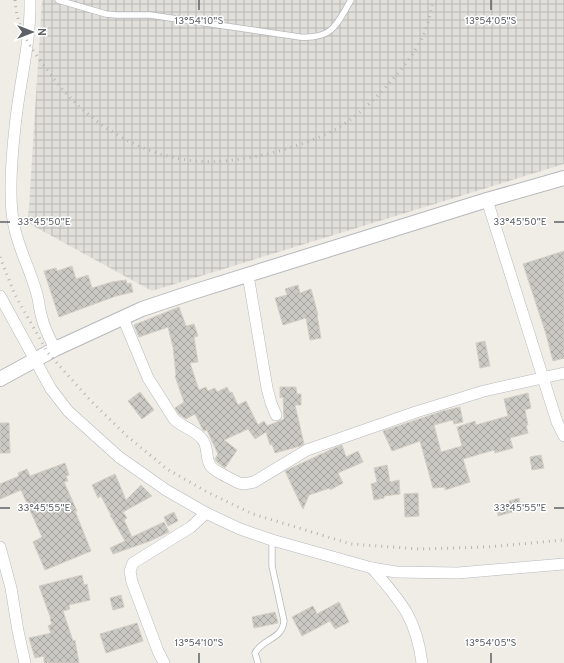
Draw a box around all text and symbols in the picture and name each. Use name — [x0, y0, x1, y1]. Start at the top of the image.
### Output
north arrow — [12, 12, 52, 52]
text: 13°54'10"S — [175, 15, 223, 28]
text: 13°54'05"S — [465, 15, 517, 28]
text: N — [34, 28, 48, 36]
text: 33°45'50"E — [17, 216, 71, 229]
text: 33°45'50"E — [493, 216, 547, 229]
text: 33°45'55"E — [17, 502, 71, 515]
text: 33°45'55"E — [493, 502, 547, 515]
text: 13°54'10"S — [175, 637, 223, 650]
text: 13°54'05"S — [465, 637, 517, 650]

